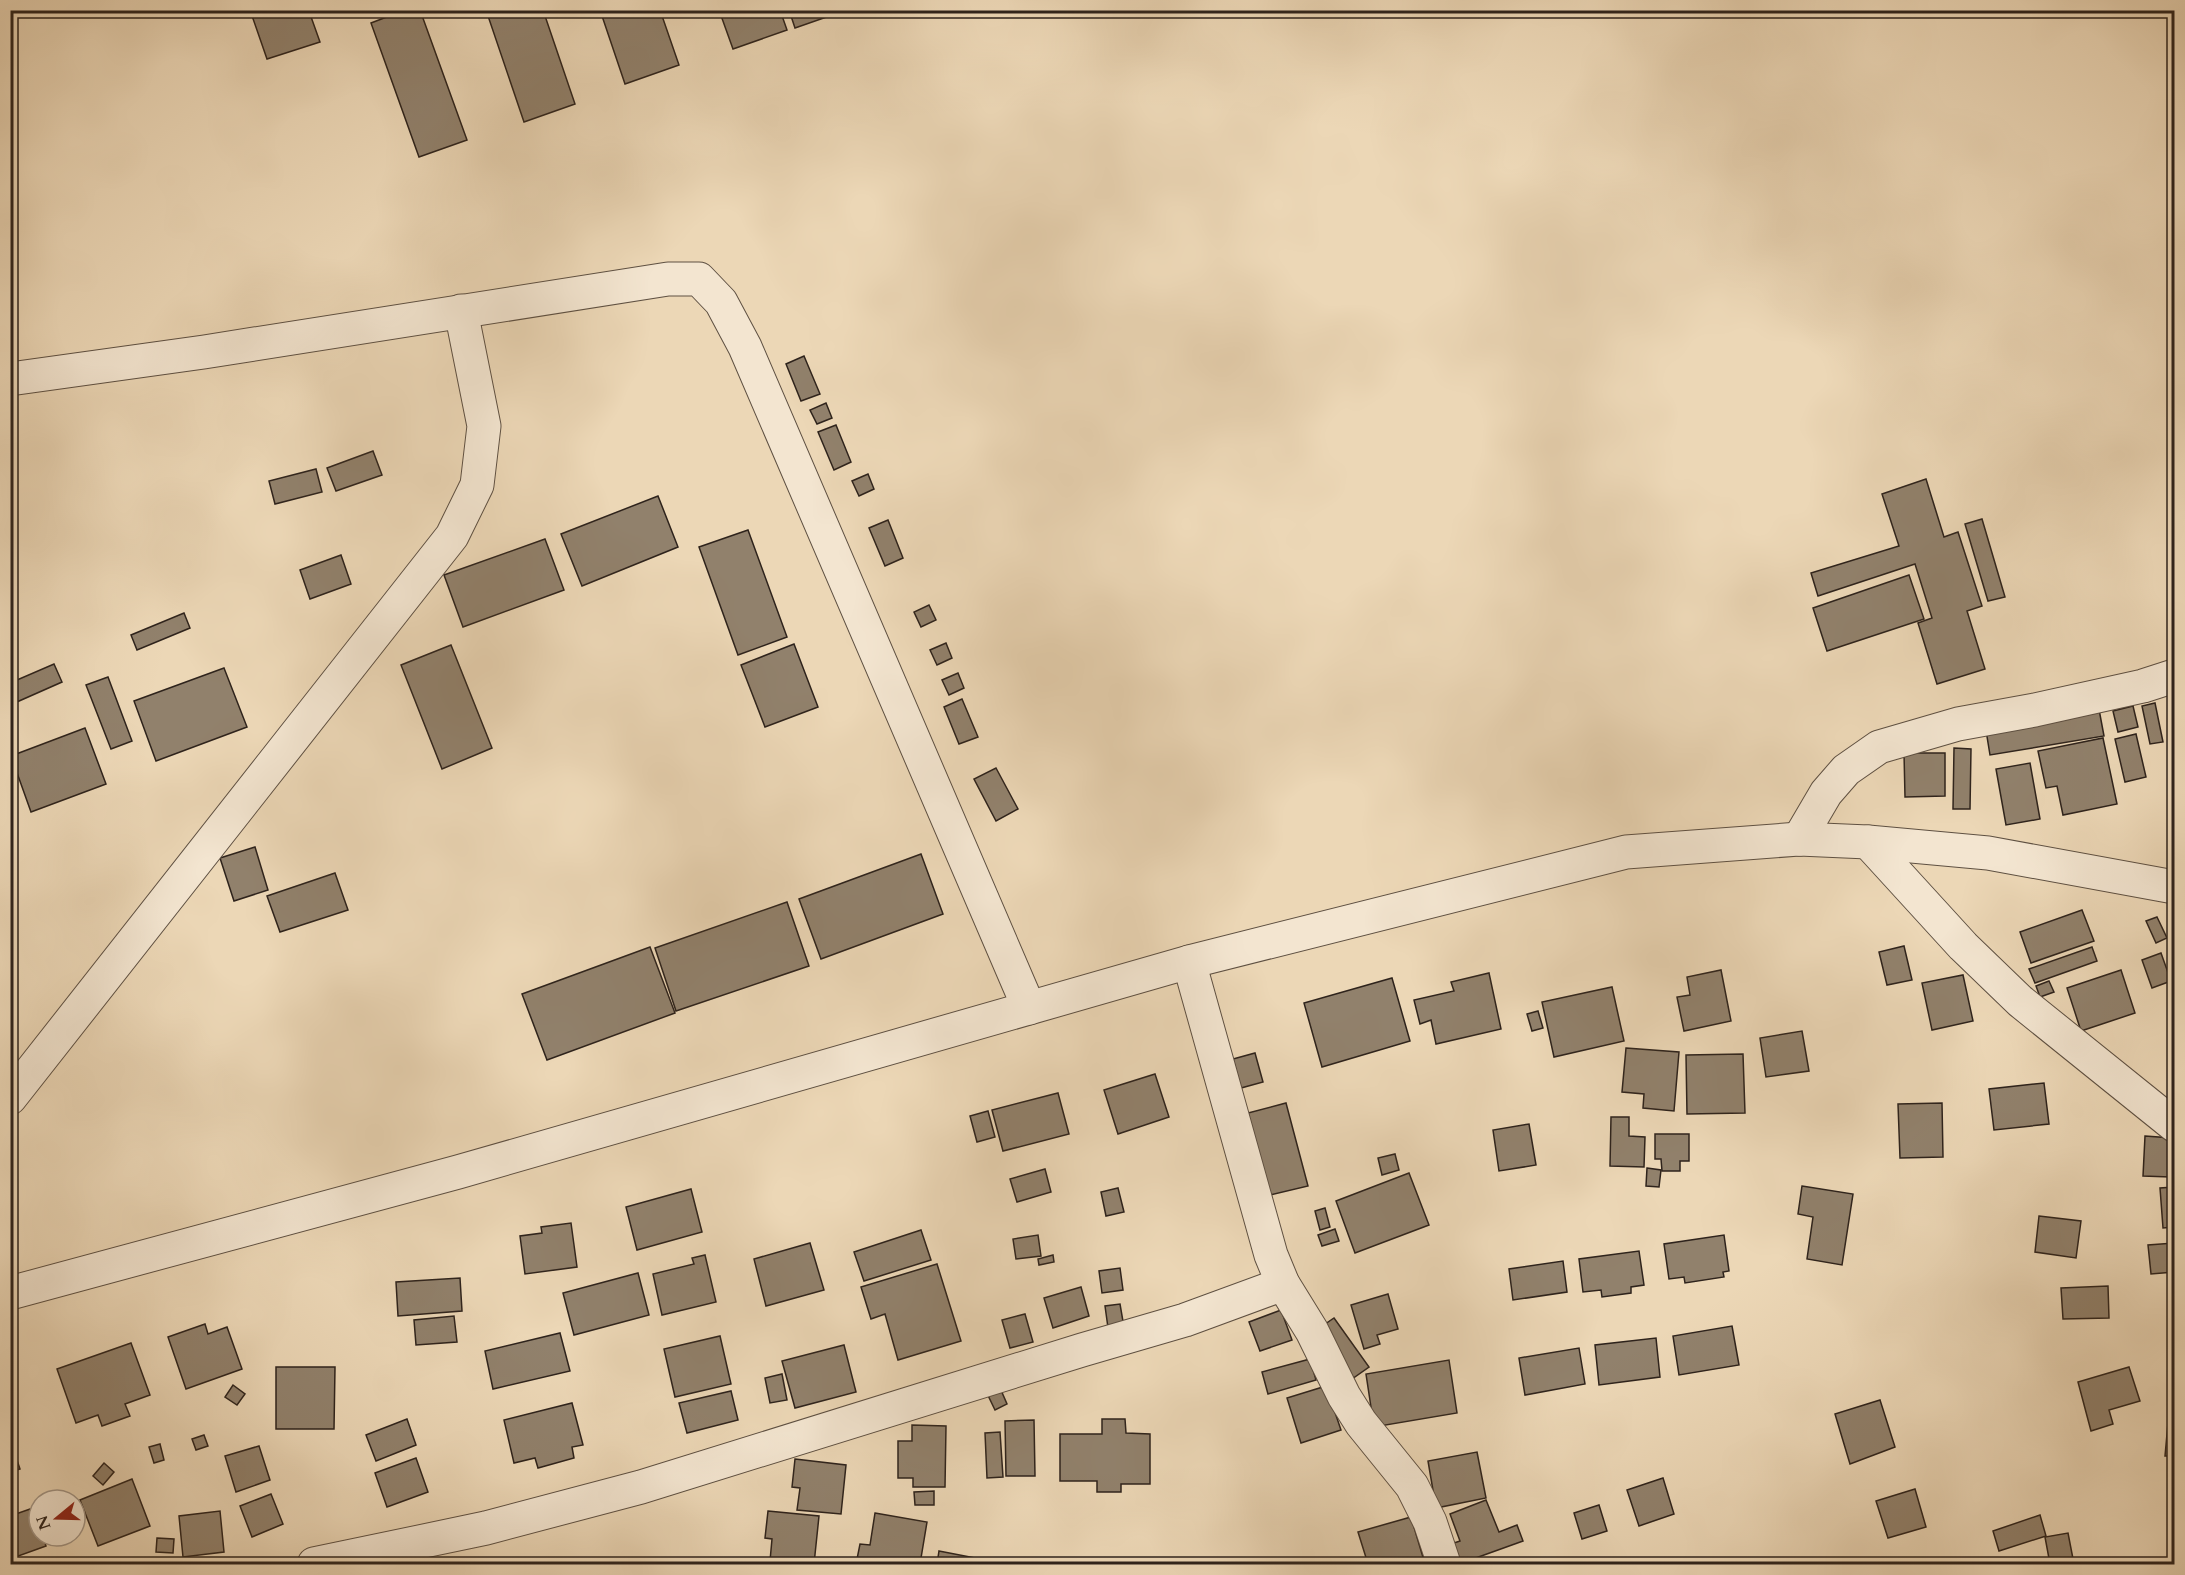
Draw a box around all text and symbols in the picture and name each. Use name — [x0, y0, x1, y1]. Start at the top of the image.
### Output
north arrow — [27, 1488, 87, 1548]
text: N — [31, 1512, 56, 1533]

